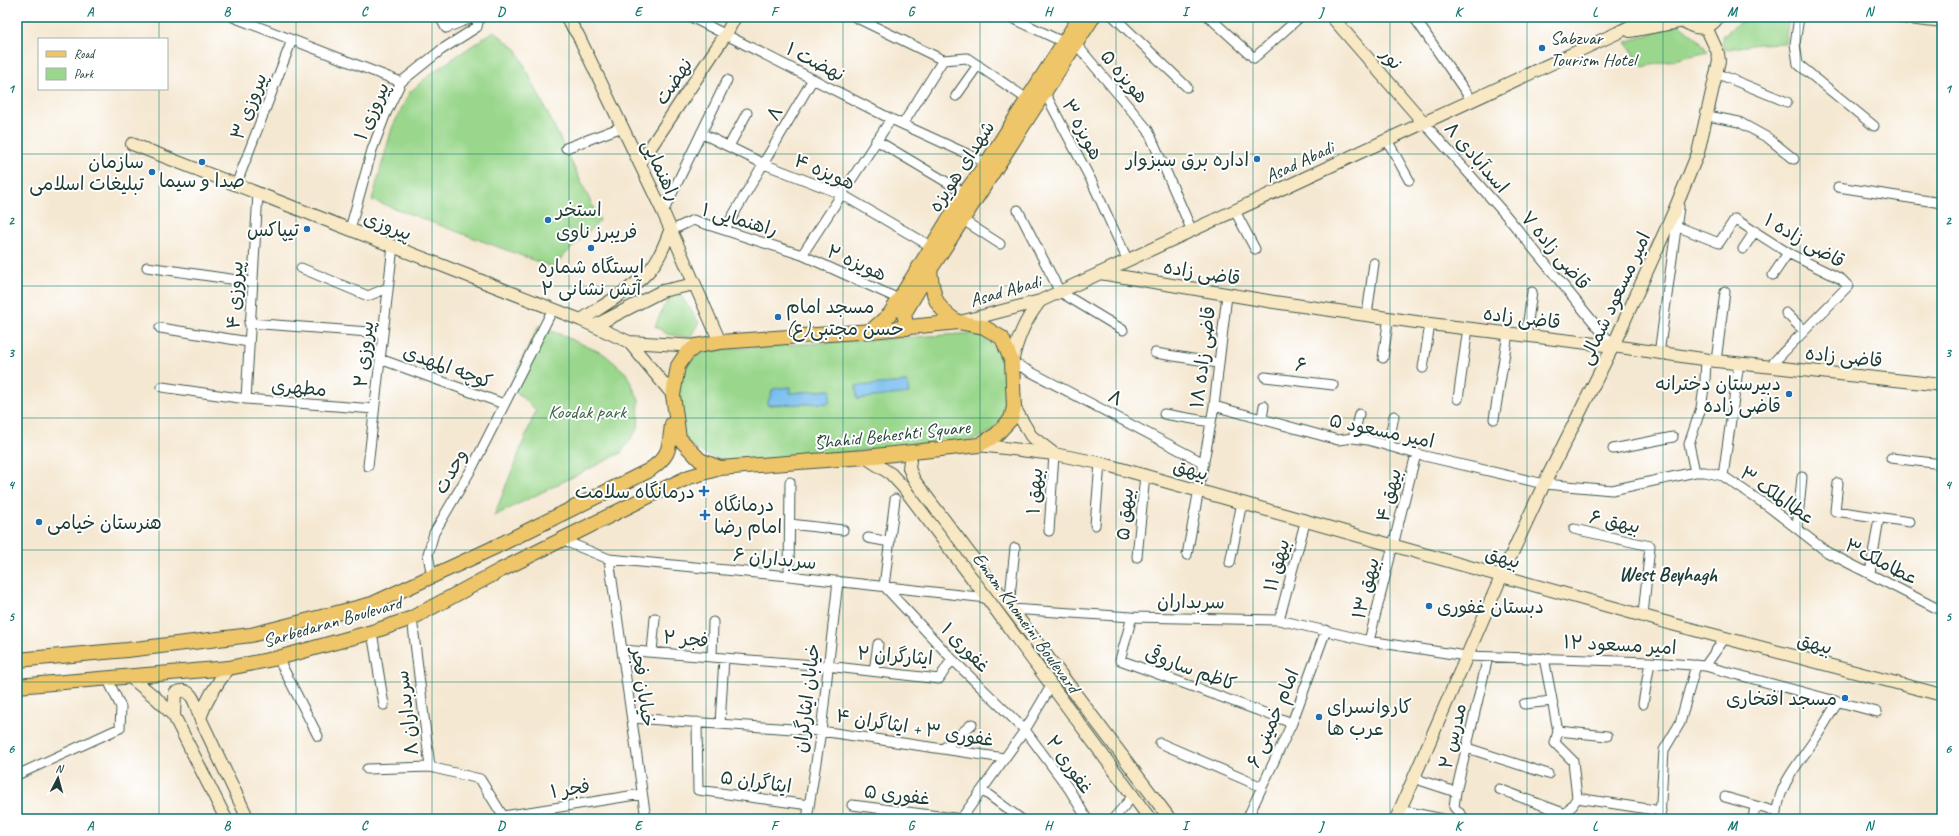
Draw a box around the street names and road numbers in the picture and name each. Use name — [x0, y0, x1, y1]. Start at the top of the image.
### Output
street label: نهضت ۱ — [782, 37, 849, 87]
street label: نور — [1374, 42, 1408, 75]
street label: هویزه ۵ — [1095, 45, 1154, 108]
street label: نهضت — [650, 54, 698, 110]
street label: پیروزی ۳ — [225, 70, 273, 143]
street label: پیروزی ۱ — [349, 79, 395, 144]
street label: هویزه ۳ — [1056, 95, 1108, 164]
street label: ۸ — [761, 102, 789, 125]
street label: شهدای هویزه — [923, 116, 1000, 217]
street label: اسدآبادی ۸ — [1439, 117, 1514, 198]
street label: راهنمایی — [636, 135, 686, 206]
street label: Asad Abadi — [1261, 135, 1340, 188]
street label: هویزه ۴ — [790, 148, 859, 195]
street label: راهنمایی ۱ — [699, 198, 780, 242]
street label: پیروزی — [360, 206, 415, 246]
street label: قاضی زاده ۷ — [1515, 206, 1595, 295]
street label: قاضی زاده ۱ — [1760, 208, 1849, 274]
street label: امیر مسعود شمالی — [1574, 228, 1656, 369]
street label: هویزه ۲ — [823, 239, 890, 287]
street label: قاضی زاده — [1162, 255, 1242, 291]
street label: پیروزی ۴ — [221, 260, 249, 330]
street label: Asad Abadi — [967, 269, 1046, 313]
street label: قاضی زاده — [1482, 301, 1562, 335]
street label: قاضی زاده ۱۸ — [1185, 305, 1221, 409]
street label: پیروزی ۲ — [349, 320, 379, 389]
street label: کوچه المهدی — [400, 340, 496, 394]
street label: قاضی زاده — [1804, 341, 1884, 373]
street label: ۶ — [1294, 352, 1308, 378]
street label: مطهری — [270, 374, 328, 402]
street label: ۸ — [1104, 384, 1127, 412]
street label: امیر مسعود ۵ — [1327, 408, 1437, 454]
street label: ُShahid Beheshti Square — [813, 415, 973, 455]
street label: وحدت — [429, 445, 473, 498]
street label: بیهق — [1171, 454, 1211, 486]
street label: عطاالملک ۳ — [1735, 461, 1820, 531]
street label: بیهق ۴ — [1371, 466, 1407, 524]
street label: بیهق ۱ — [1021, 467, 1049, 515]
street label: بیهق ۵ — [1111, 487, 1139, 542]
street label: بیهق ۶ — [1587, 505, 1642, 539]
street label: عطاملک۳ — [1841, 533, 1922, 591]
street label: بیهق ۱۱ — [1258, 536, 1296, 594]
street label: بیهق — [1482, 542, 1523, 574]
street label: سربداران ۶ — [732, 543, 818, 575]
street label: Emam Khomeini Boulevard — [967, 547, 1087, 700]
street label: بیهق ۱۳ — [1347, 555, 1385, 621]
street label: سربداران — [1157, 589, 1225, 615]
street label: Sarbedaran Boulevard — [260, 590, 407, 653]
street label: غفوری ۱ — [936, 618, 995, 678]
street label: فجر ۲ — [662, 625, 710, 653]
street label: بیهق — [1795, 628, 1835, 660]
street label: امیر مسعود ۱۲ — [1563, 630, 1677, 660]
street label: کاظم ساروقی — [1141, 640, 1240, 698]
street label: ایثارگران ۲ — [856, 641, 934, 671]
street label: خیابان ایثارگران — [788, 642, 826, 754]
street label: خیابان فجر — [625, 644, 660, 728]
street label: امام خمینی ۶ — [1241, 665, 1306, 772]
street label: سربداران ۸ — [390, 669, 424, 757]
street label: مدرس ۲ — [1434, 701, 1472, 771]
street label: غفوری ۳ + ایثاگران ۴ — [834, 704, 995, 752]
street label: غفوری ۲ — [1040, 731, 1098, 799]
street label: ایثاگران ۵ — [719, 765, 793, 799]
street label: فجر ۱ — [549, 774, 592, 804]
street label: غفوری ۵ — [862, 779, 931, 811]

